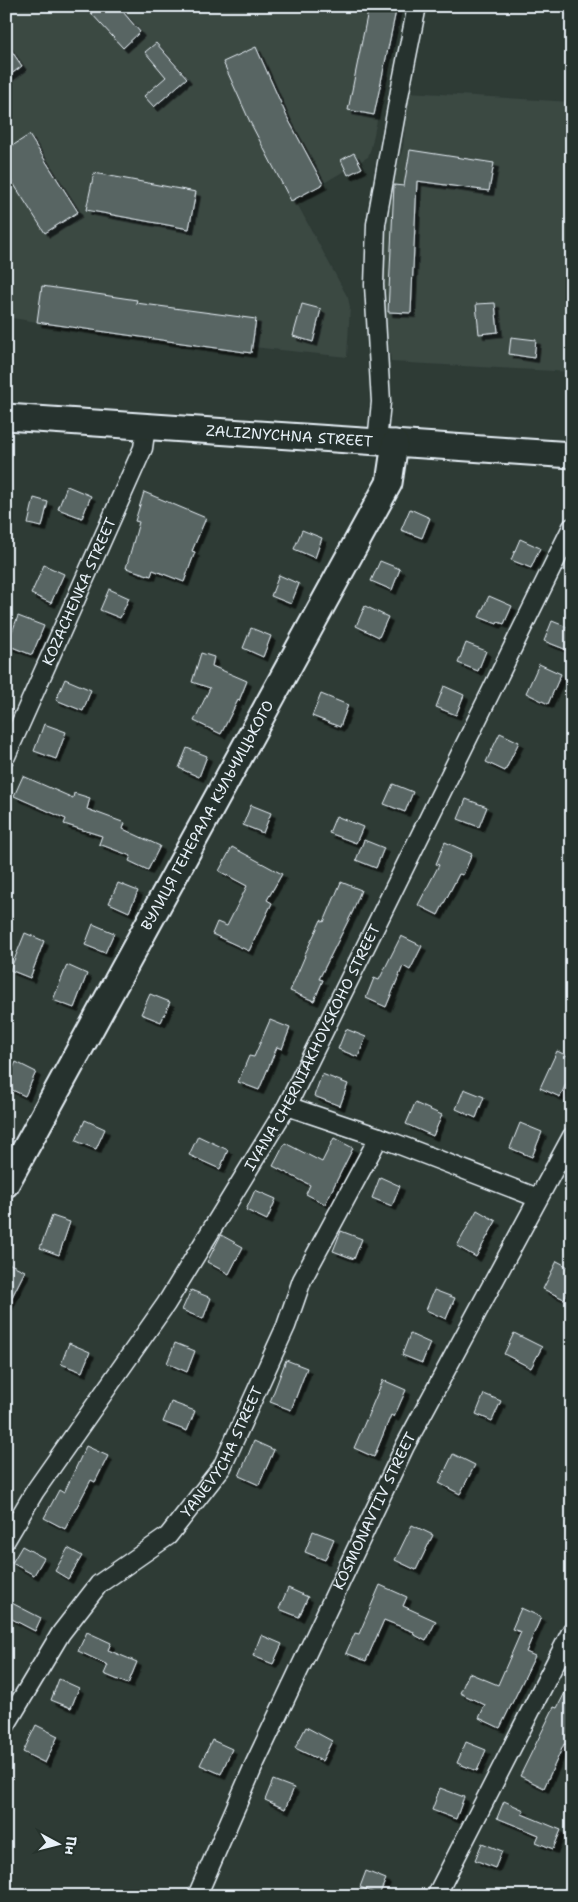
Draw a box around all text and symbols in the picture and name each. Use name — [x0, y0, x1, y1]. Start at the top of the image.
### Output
street label: ZALIZNYCHNA STREET — [205, 420, 374, 452]
street label: KOZACHENKA STREET — [38, 514, 121, 669]
street label: ВУЛИЦЯ ГЕНЕРАЛА КУЛЬЧИЦЬКОГО — [136, 697, 278, 934]
street label: IVANA CHERNIAKHOVSKOHO STREET — [240, 921, 385, 1175]
street label: YANEVYCHA STREET — [176, 1383, 267, 1521]
street label: KOSMONAVTIV STREET — [328, 1429, 421, 1593]
north arrow — [32, 1820, 82, 1870]
text: Пн — [61, 1835, 81, 1856]

